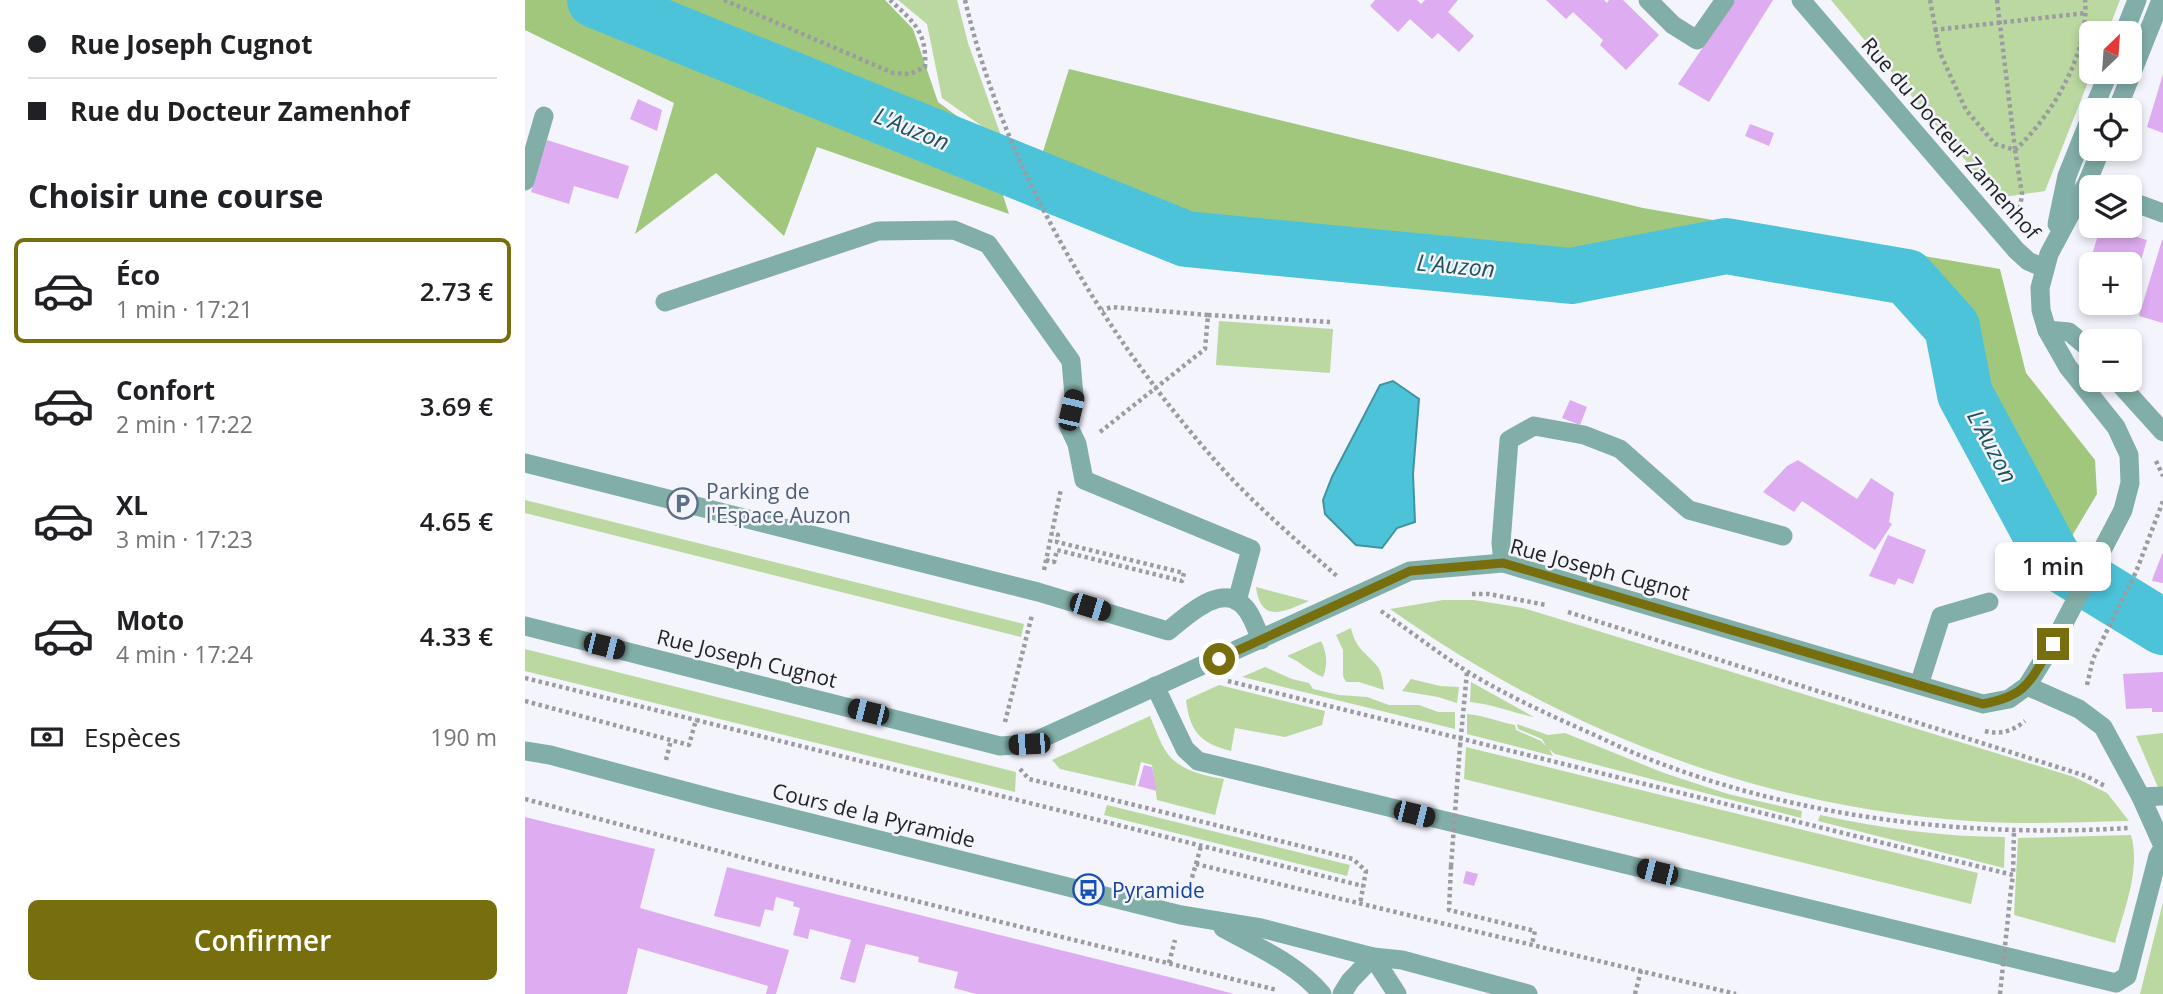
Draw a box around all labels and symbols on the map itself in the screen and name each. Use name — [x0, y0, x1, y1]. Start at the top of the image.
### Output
north arrow — [2079, 21, 2142, 84]
street label: Rue du Docteur Zamenhof — [1856, 31, 2048, 246]
water label: L'Auzon — [870, 98, 954, 158]
water label: L'Auzon — [1415, 246, 1497, 284]
car — [1057, 387, 1086, 433]
water label: L'Auzon — [1960, 404, 2026, 488]
place label: Parking de l'Espace Auzon — [706, 477, 851, 529]
parking icon: Parking de l'Espace Auzon — [666, 486, 700, 520]
street label: Rue Joseph Cugnot — [1507, 532, 1693, 606]
callout: 1 min — [1995, 542, 2111, 592]
car — [1067, 591, 1114, 623]
street label: Rue Joseph Cugnot — [654, 622, 840, 694]
route end — [2037, 628, 2069, 660]
car — [582, 631, 627, 661]
route start — [1203, 643, 1235, 675]
car — [846, 697, 891, 727]
car — [1008, 732, 1051, 756]
street label: Cours de la Pyramide — [770, 776, 978, 854]
car — [1392, 799, 1437, 829]
car — [1635, 857, 1680, 887]
bus stop icon: Pyramide — [1072, 873, 1106, 907]
place label: Pyramide — [1112, 876, 1205, 904]

